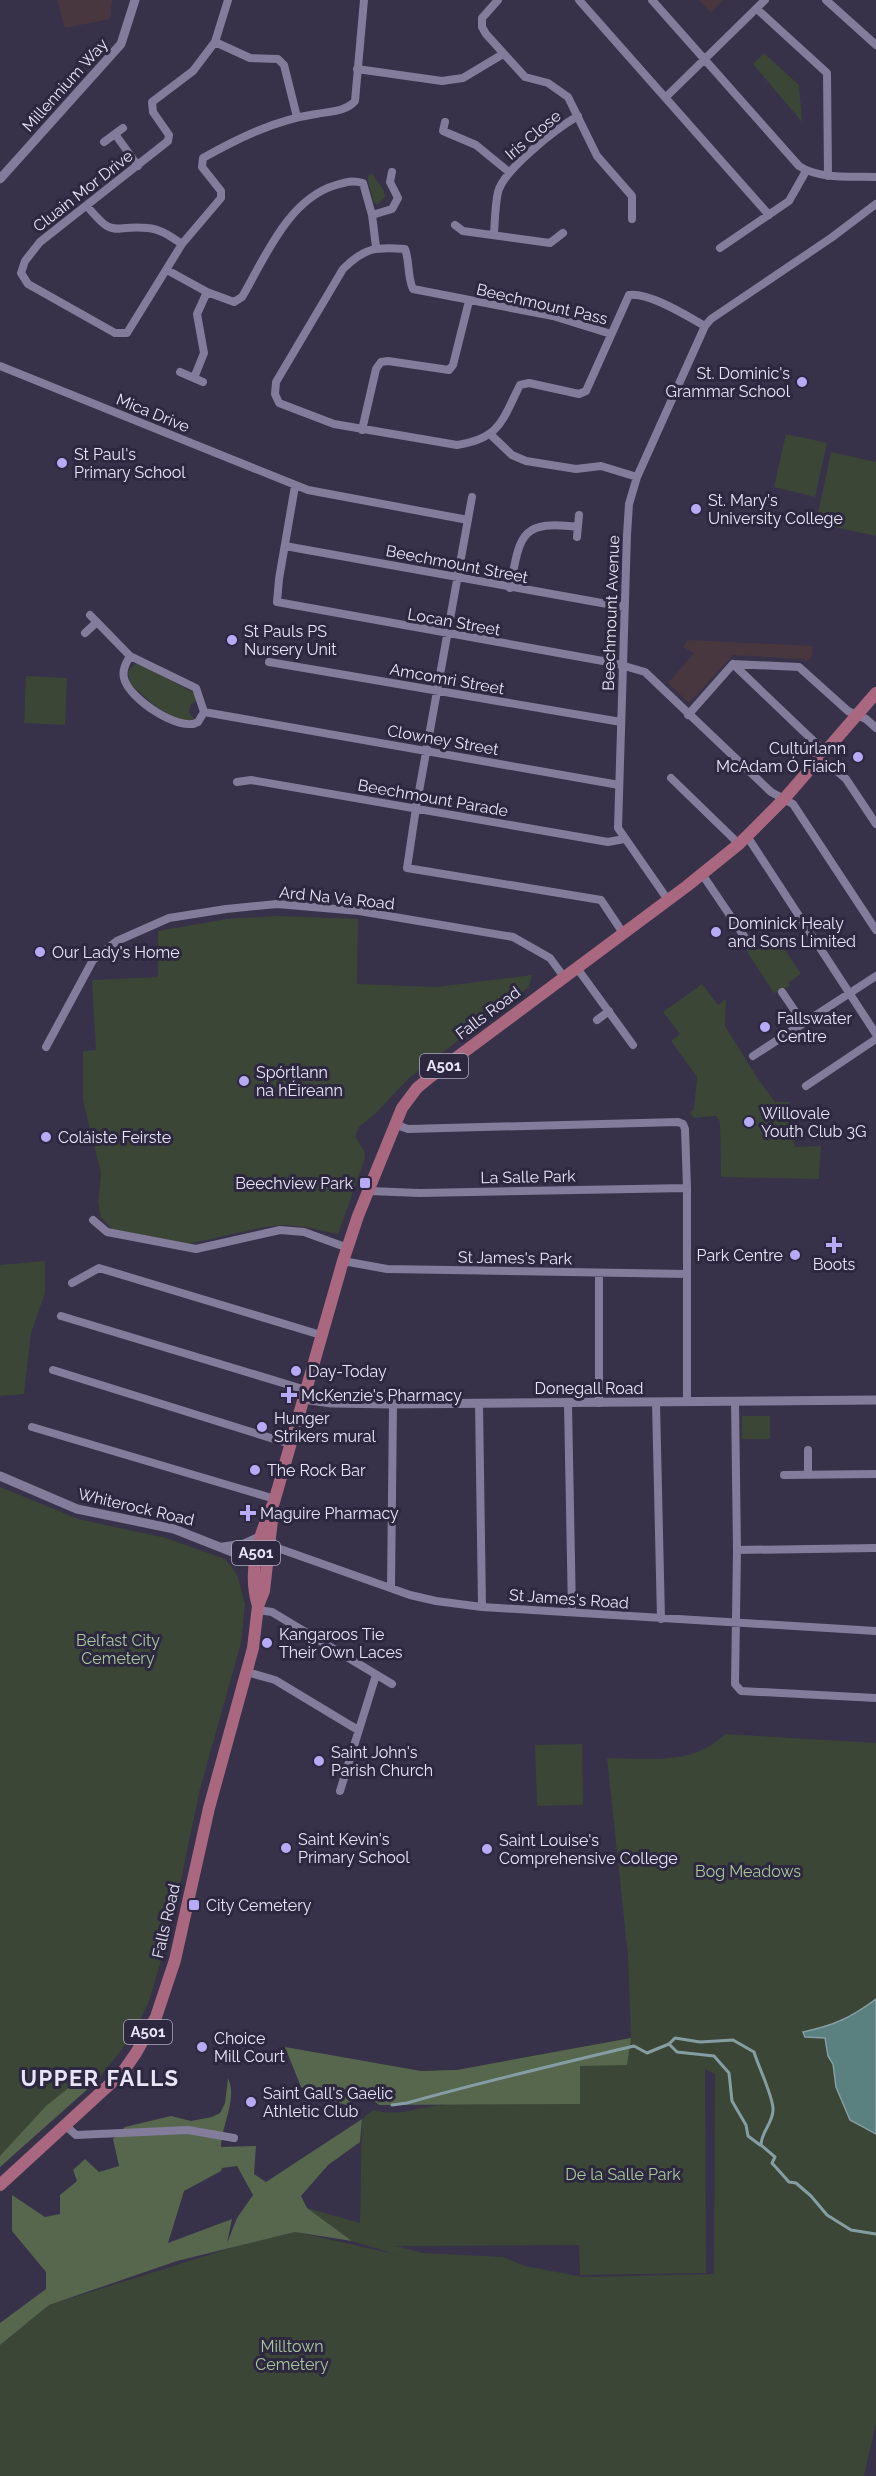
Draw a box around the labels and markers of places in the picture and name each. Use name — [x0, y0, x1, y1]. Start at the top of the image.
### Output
place label: St. Dominic's Grammar School — [666, 364, 791, 401]
marker: St. Dominic's Grammar School — [795, 375, 809, 389]
place label: St Paul's Primary School — [74, 445, 186, 482]
marker: St Paul's Primary School — [55, 456, 69, 470]
place label: St. Mary's University College — [708, 491, 843, 528]
marker: St. Mary's University College — [689, 502, 703, 516]
place label: St Pauls PS Nursery Unit — [244, 622, 337, 659]
marker: St Pauls PS Nursery Unit — [225, 633, 239, 647]
place label: Cultúrlann McAdam Ó Fiaich — [716, 739, 846, 776]
marker: Cultúrlann McAdam Ó Fiaich — [851, 750, 865, 764]
place label: Dominick Healy and Sons Limited — [728, 914, 856, 951]
marker: Dominick Healy and Sons Limited — [709, 925, 723, 939]
place label: Our Lady's Home — [52, 943, 180, 962]
marker: Our Lady's Home — [33, 945, 47, 959]
place label: Fallswater Centre — [777, 1009, 852, 1046]
marker: Fallswater Centre — [758, 1020, 772, 1034]
place label: Spórtlann na hÉireann — [256, 1063, 343, 1100]
marker: Spórtlann na hÉireann — [237, 1074, 251, 1088]
place label: Willovale Youth Club 3G — [761, 1104, 867, 1141]
marker: Willovale Youth Club 3G — [742, 1115, 756, 1129]
place label: Coláiste Feirste — [58, 1128, 171, 1147]
marker: Coláiste Feirste — [39, 1130, 53, 1144]
place label: Beechview Park — [235, 1174, 354, 1193]
marker: Beechview Park — [358, 1176, 372, 1190]
marker: Boots — [827, 1238, 841, 1252]
place label: Park Centre — [697, 1246, 783, 1265]
marker: Park Centre — [788, 1248, 802, 1262]
place label: Boots — [813, 1255, 856, 1274]
place label: Day-Today — [308, 1362, 387, 1381]
marker: Day-Today — [289, 1364, 303, 1378]
place label: McKenzie's Pharmacy — [301, 1386, 462, 1405]
marker: McKenzie's Pharmacy — [282, 1388, 296, 1402]
place label: Hunger Strikers mural — [274, 1409, 376, 1446]
marker: Hunger Strikers mural — [255, 1420, 269, 1434]
place label: The Rock Bar — [267, 1461, 366, 1480]
marker: The Rock Bar — [248, 1463, 262, 1477]
place label: Maguire Pharmacy — [260, 1504, 399, 1523]
marker: Maguire Pharmacy — [241, 1506, 255, 1520]
place label: Kangaroos Tie Their Own Laces — [279, 1625, 403, 1662]
marker: Kangaroos Tie Their Own Laces — [260, 1636, 274, 1650]
place label: Saint John's Parish Church — [331, 1743, 433, 1780]
marker: Saint John's Parish Church — [312, 1754, 326, 1768]
place label: Saint Kevin's Primary School — [298, 1830, 410, 1867]
place label: Saint Louise's Comprehensive College — [499, 1831, 678, 1868]
marker: Saint Kevin's Primary School — [279, 1841, 293, 1855]
marker: Saint Louise's Comprehensive College — [480, 1842, 494, 1856]
place label: City Cemetery — [206, 1896, 312, 1915]
marker: City Cemetery — [187, 1898, 201, 1912]
place label: Choice Mill Court — [214, 2029, 285, 2066]
marker: Choice Mill Court — [195, 2040, 209, 2054]
place label: Saint Gall's Gaelic Athletic Club — [263, 2084, 393, 2121]
marker: Saint Gall's Gaelic Athletic Club — [244, 2095, 258, 2109]

